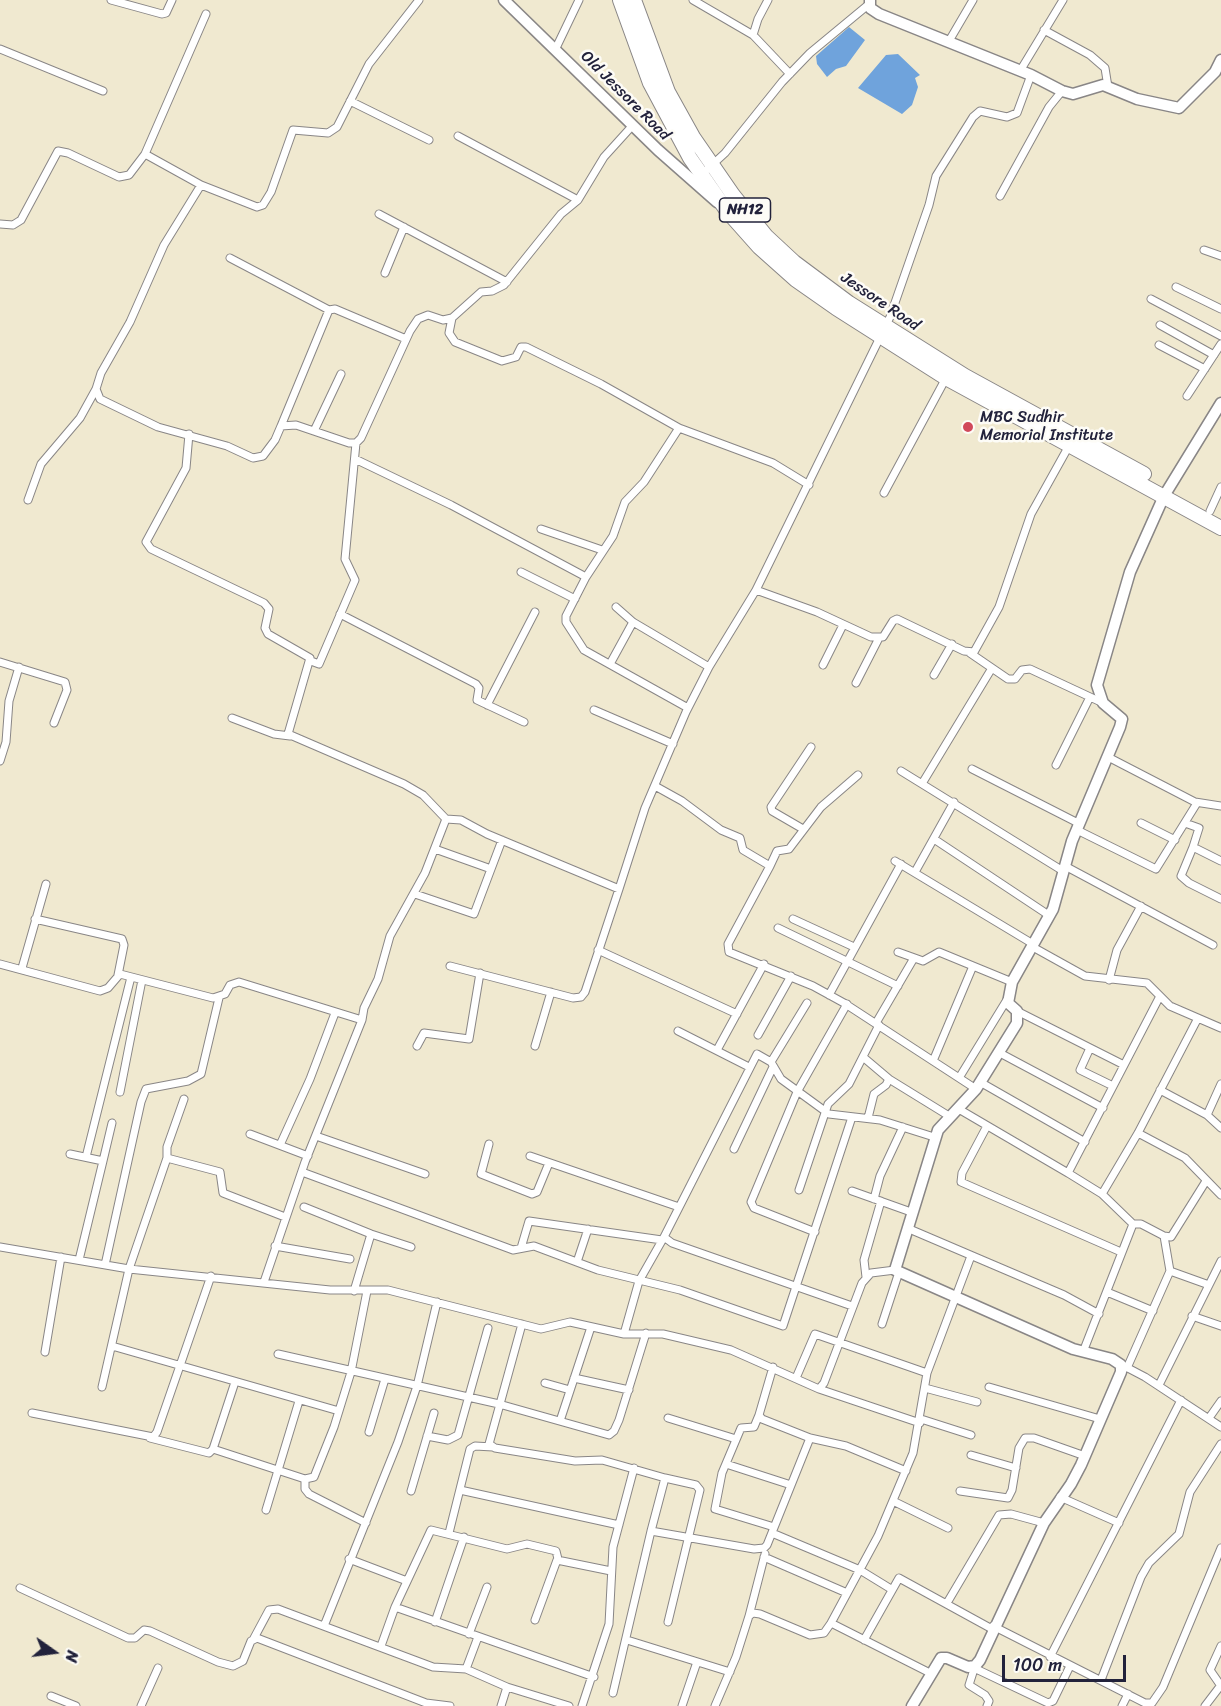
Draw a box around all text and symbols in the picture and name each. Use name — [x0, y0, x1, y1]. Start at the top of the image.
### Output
street label: Old Jessore Road — [576, 47, 674, 145]
road number: NH12 — [720, 198, 771, 222]
street label: Jessore Road — [837, 269, 923, 335]
place label: MBC Sudhir Memorial Institute — [980, 408, 1113, 446]
marker: MBC Sudhir Memorial Institute — [961, 420, 975, 434]
north arrow — [24, 1622, 84, 1682]
scale bar — [1005, 1643, 1130, 1681]
text: N — [57, 1648, 87, 1665]
text: 100 m — [1013, 1649, 1062, 1681]

